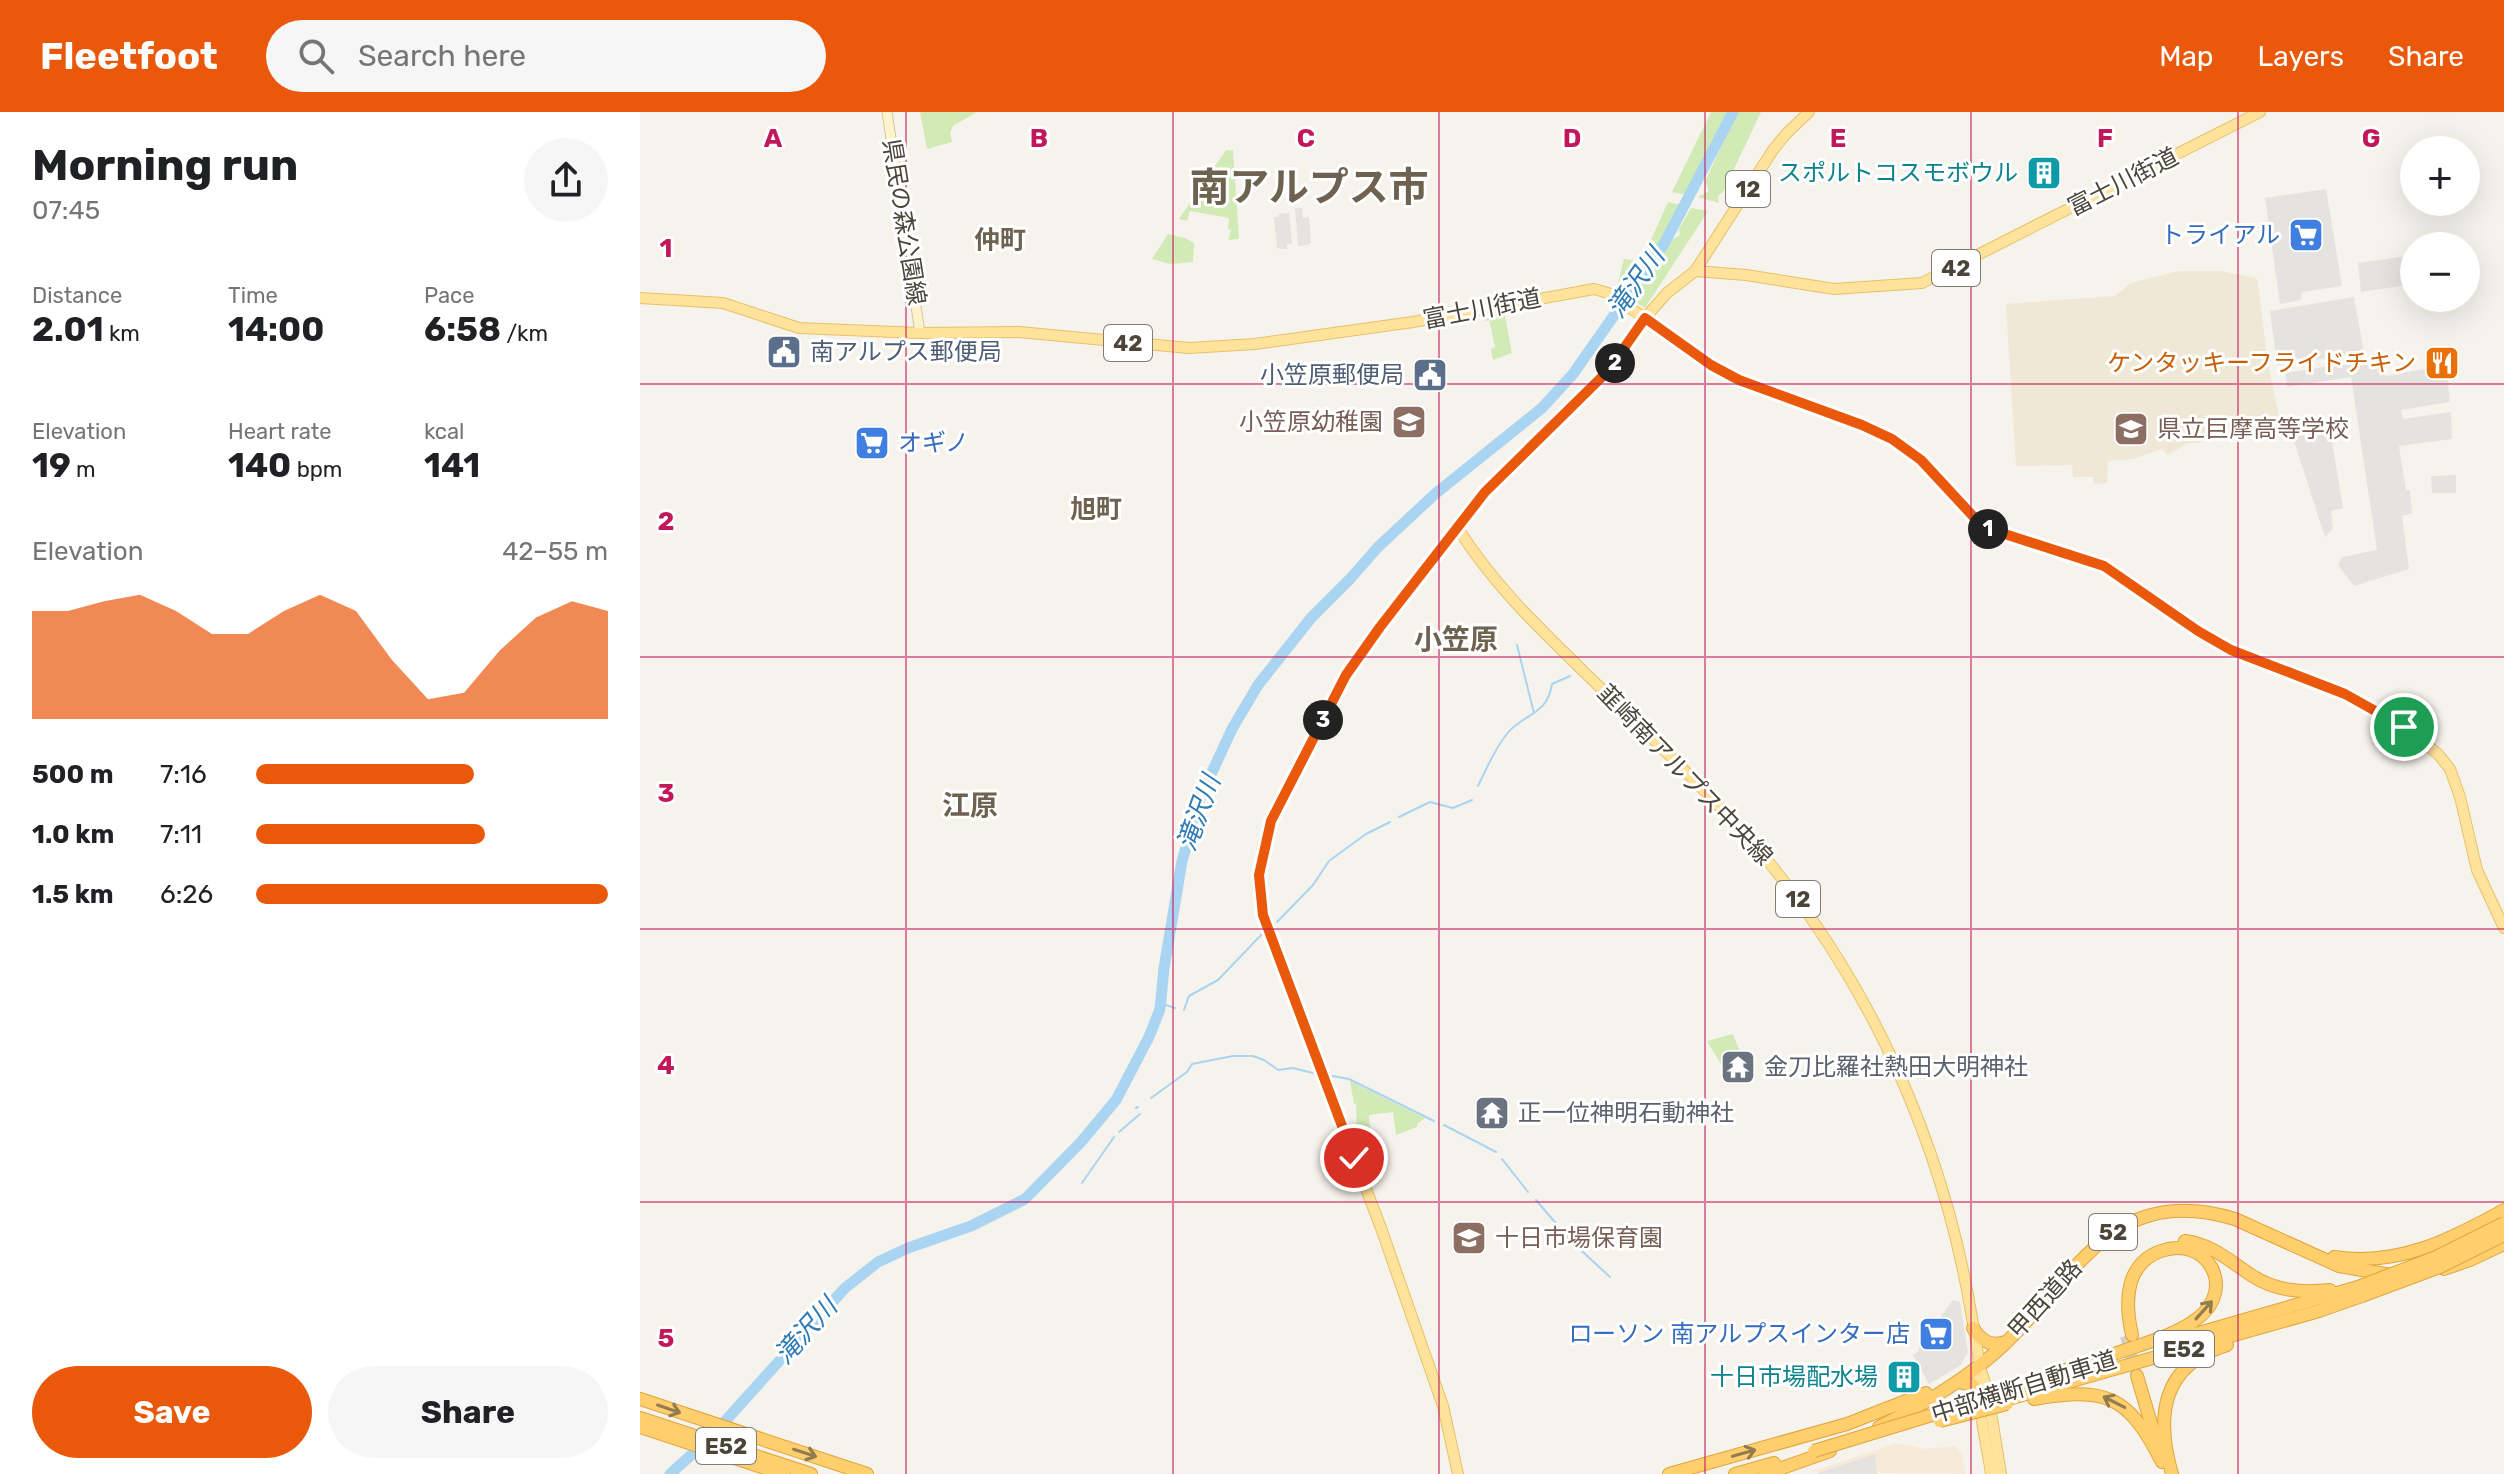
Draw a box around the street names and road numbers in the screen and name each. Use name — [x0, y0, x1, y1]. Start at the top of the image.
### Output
street label: 県民の森公園線 — [877, 137, 931, 307]
street label: 富士川街道 — [2063, 142, 2183, 222]
road number: 12 — [1726, 171, 1770, 207]
road number: 42 — [1932, 250, 1980, 286]
street label: 富士川街道 — [1420, 284, 1544, 334]
road number: 42 — [1104, 325, 1152, 361]
street label: 韮崎南アルプス中央線 — [1592, 679, 1778, 871]
road number: 12 — [1776, 881, 1820, 917]
road number: 52 — [2089, 1214, 2137, 1250]
street label: 甲西道路 — [2002, 1254, 2088, 1344]
road number: E52 — [2154, 1331, 2214, 1367]
street label: 中部横断自動車道 — [1928, 1346, 2120, 1428]
road number: E52 — [696, 1428, 756, 1464]

